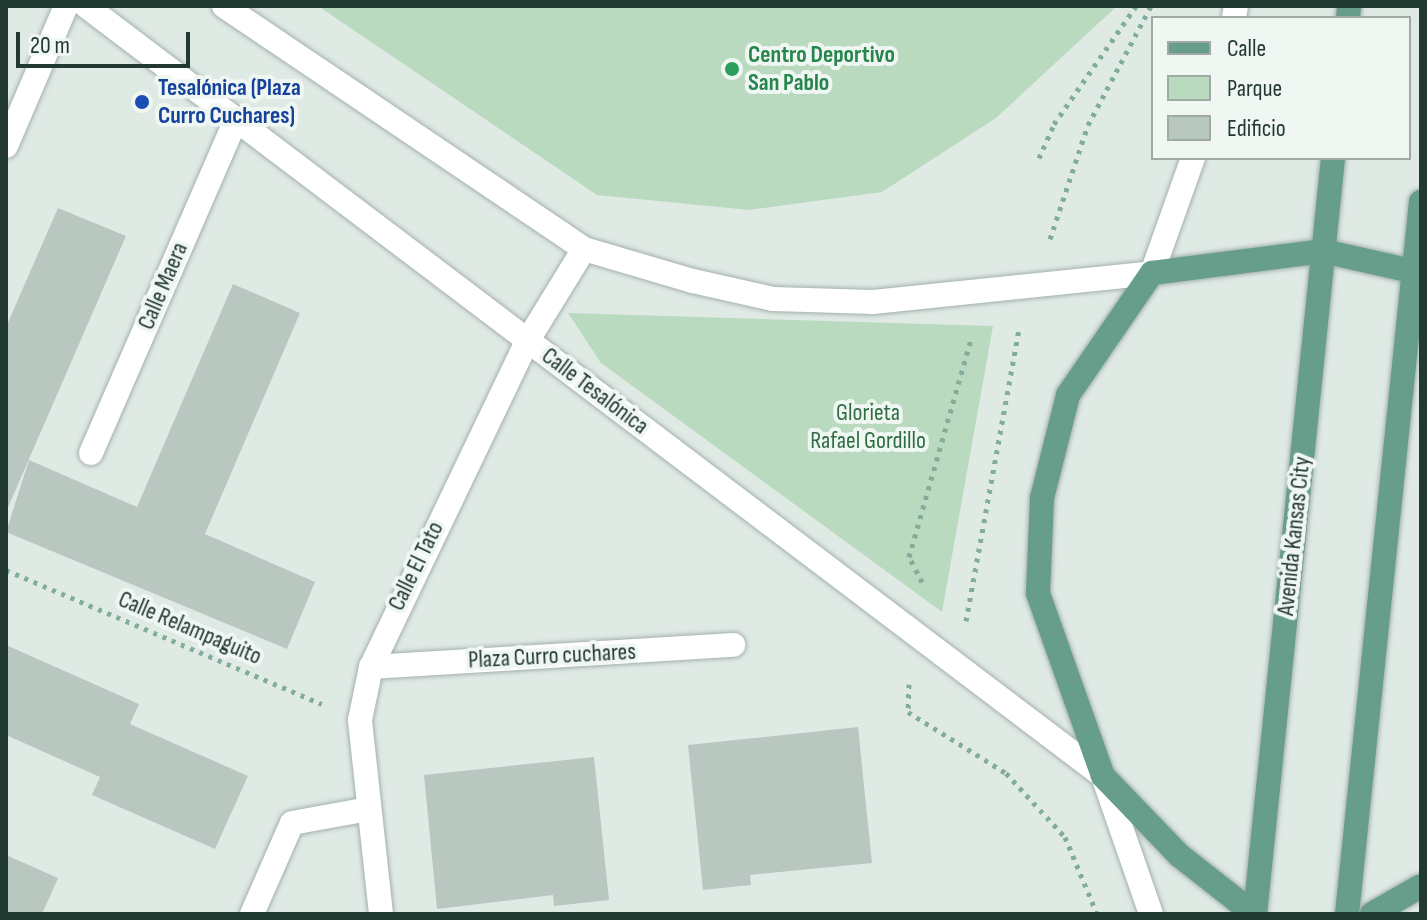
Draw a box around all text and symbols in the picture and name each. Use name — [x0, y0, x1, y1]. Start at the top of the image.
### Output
scale bar — [20, 16, 194, 66]
legend — [1151, 16, 1411, 160]
text: 20 m — [30, 31, 70, 60]
text: Calle — [1227, 34, 1266, 63]
place label: Centro Deportivo San Pablo — [748, 41, 895, 97]
marker: Centro Deportivo San Pablo — [723, 60, 741, 78]
place label: Tesalónica (Plaza Curro Cuchares) — [158, 74, 301, 130]
text: Parque — [1227, 74, 1282, 103]
marker: Tesalónica (Plaza Curro Cuchares) — [133, 93, 151, 111]
text: Edificio — [1227, 114, 1286, 143]
street label: Calle Maera — [132, 238, 194, 334]
street label: Calle Tesalónica — [536, 342, 654, 440]
park label: Glorieta Rafael Gordillo — [810, 399, 926, 455]
street label: Avenida Kansas City — [1271, 455, 1317, 617]
street label: Calle El Tato — [382, 517, 450, 615]
street label: Calle Relampaguito — [114, 585, 266, 671]
street label: Plaza Curro cuchares — [467, 637, 637, 675]

